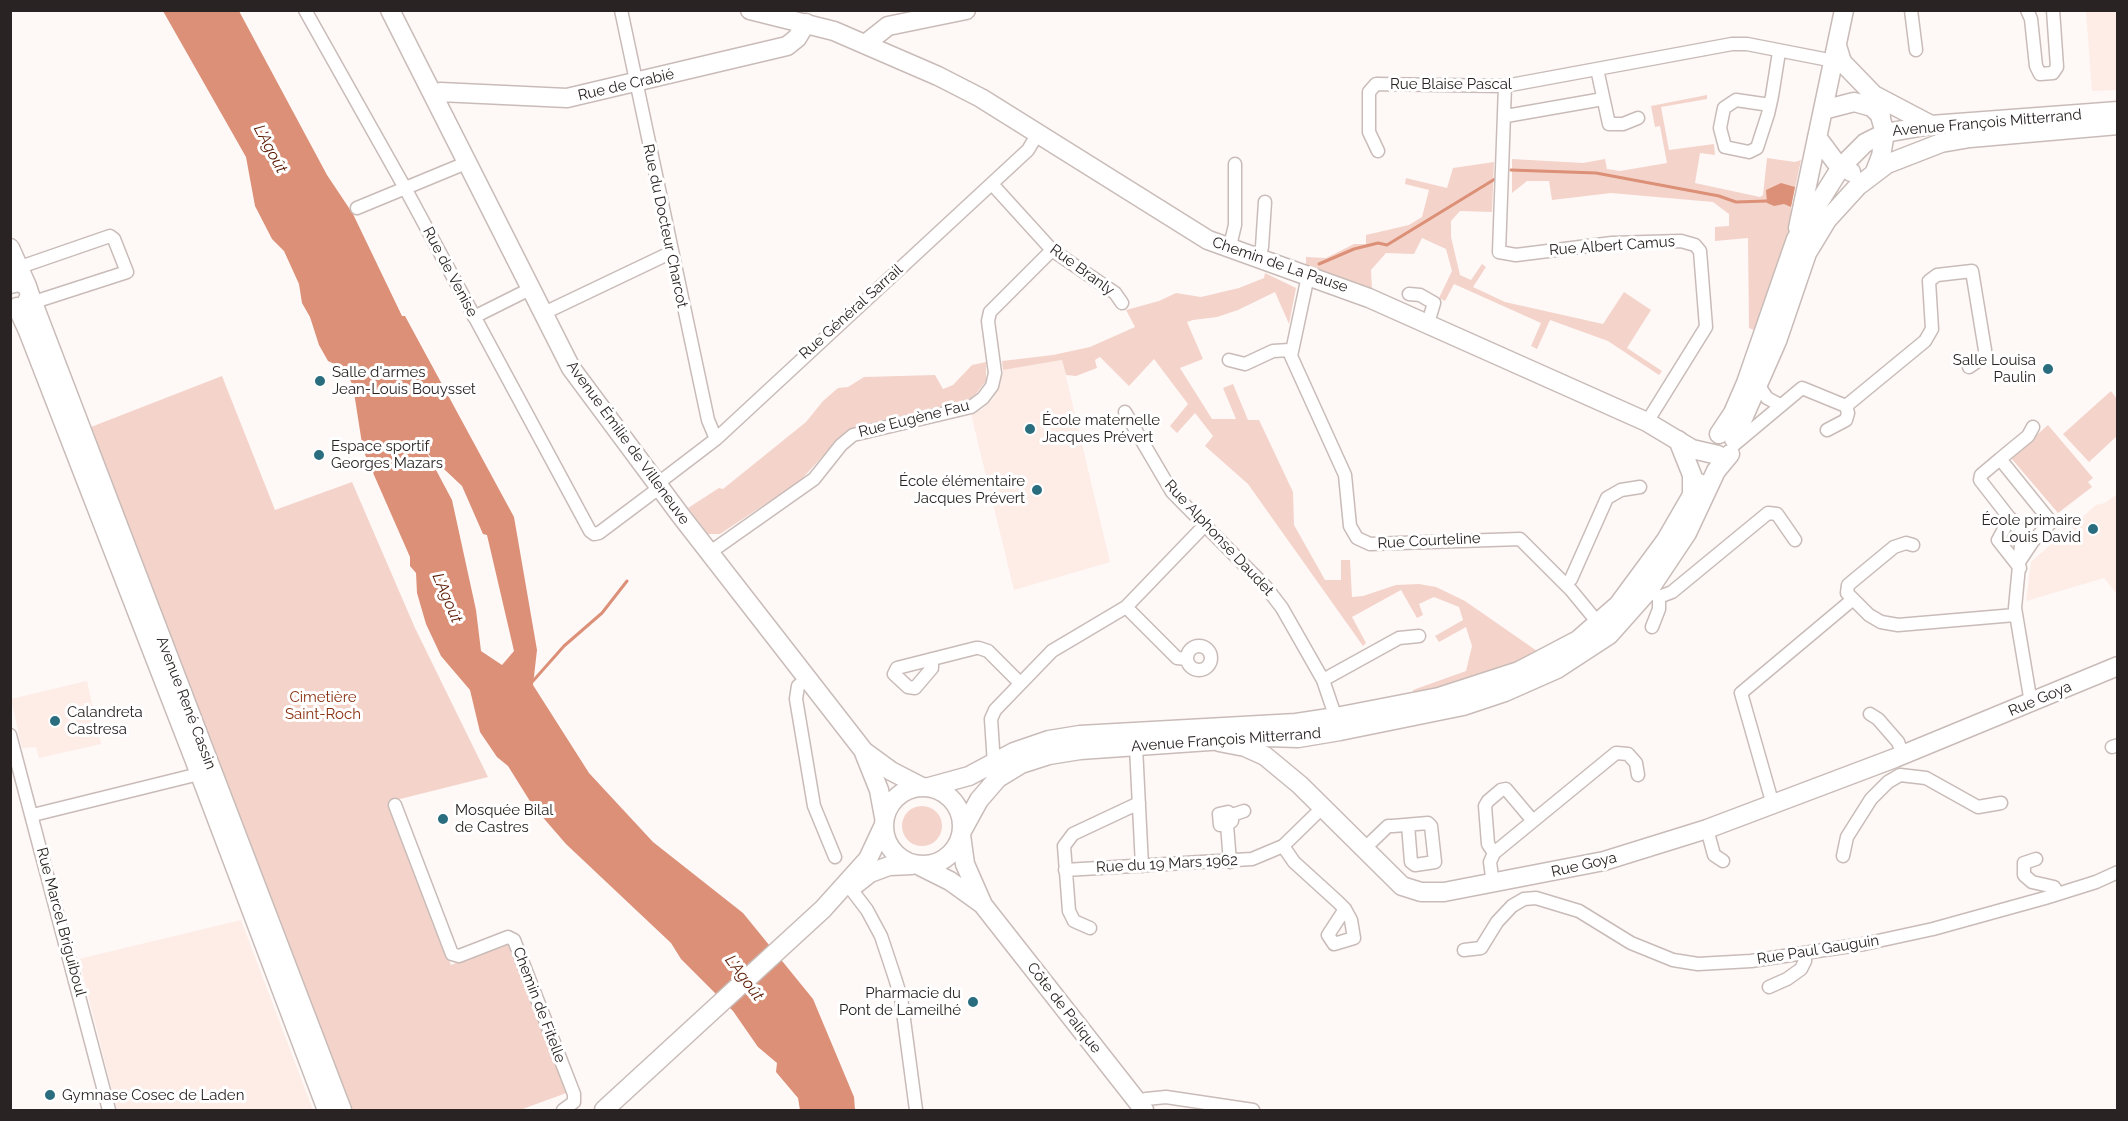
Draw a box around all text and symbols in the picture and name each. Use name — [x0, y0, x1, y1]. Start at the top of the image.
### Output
street label: Rue de Crabié — [576, 65, 676, 105]
street label: Rue Blaise Pascal — [1390, 75, 1512, 93]
street label: Avenue François Mitterrand — [1891, 106, 2083, 140]
water label: L'Agoût — [249, 121, 291, 177]
street label: Rue du Docteur Charcot — [639, 142, 691, 310]
street label: Rue de Venise — [419, 224, 481, 320]
street label: Chemin de La Pause — [1210, 233, 1350, 297]
street label: Rue Albert Camus — [1549, 233, 1675, 259]
street label: Rue Branly — [1046, 241, 1118, 299]
street label: Rue Général Sarrail — [796, 261, 906, 363]
place label: Salle Louisa Paulin — [1953, 351, 2036, 386]
street label: Avenue Émilie de Villeneuve — [563, 358, 693, 528]
marker: Salle Louisa Paulin — [2041, 362, 2055, 376]
place label: Salle d'armes Jean-Louis Bouysset — [332, 363, 476, 398]
marker: Salle d'armes Jean-Louis Bouysset — [313, 374, 327, 388]
street label: Rue Eugène Fau — [857, 397, 971, 441]
place label: École maternelle Jacques Prévert — [1042, 411, 1160, 446]
marker: École maternelle Jacques Prévert — [1023, 422, 1037, 436]
place label: Espace sportif Georges Mazars — [331, 437, 443, 472]
marker: Espace sportif Georges Mazars — [312, 448, 326, 462]
place label: École élémentaire Jacques Prévert — [899, 472, 1025, 507]
street label: Rue Alphonse Daudet — [1161, 476, 1277, 600]
marker: École élémentaire Jacques Prévert — [1030, 483, 1044, 497]
place label: École primaire Louis David — [1981, 511, 2081, 546]
marker: École primaire Louis David — [2086, 522, 2100, 536]
street label: Rue Courteline — [1377, 529, 1481, 553]
water label: L'Agoût — [428, 570, 466, 626]
street label: Avenue René Cassin — [152, 634, 220, 772]
street label: Rue Goya — [2006, 678, 2074, 720]
park label: Cimetière Saint-Roch — [285, 688, 361, 723]
place label: Calandreta Castresa — [67, 703, 143, 738]
marker: Calandreta Castresa — [48, 714, 62, 728]
street label: Avenue François Mitterrand — [1131, 724, 1321, 756]
place label: Mosquée Bilal de Castres — [455, 801, 553, 836]
marker: Mosquée Bilal de Castres — [436, 812, 450, 826]
street label: Rue Marcel Briguiboul — [32, 846, 90, 998]
street label: Rue Goya — [1549, 849, 1619, 881]
street label: Rue du 19 Mars 1962 — [1096, 851, 1238, 877]
street label: Rue Paul Gauguin — [1756, 931, 1880, 969]
street label: Chemin de Fitelle — [509, 945, 569, 1065]
water label: L'Agoût — [721, 951, 767, 1005]
street label: Côte de Palique — [1023, 959, 1105, 1057]
place label: Pharmacie du Pont de Lameilhé — [839, 984, 961, 1019]
marker: Pharmacie du Pont de Lameilhé — [966, 995, 980, 1009]
place label: Gymnase Cosec de Laden — [62, 1086, 244, 1104]
marker: Gymnase Cosec de Laden — [43, 1088, 57, 1102]

